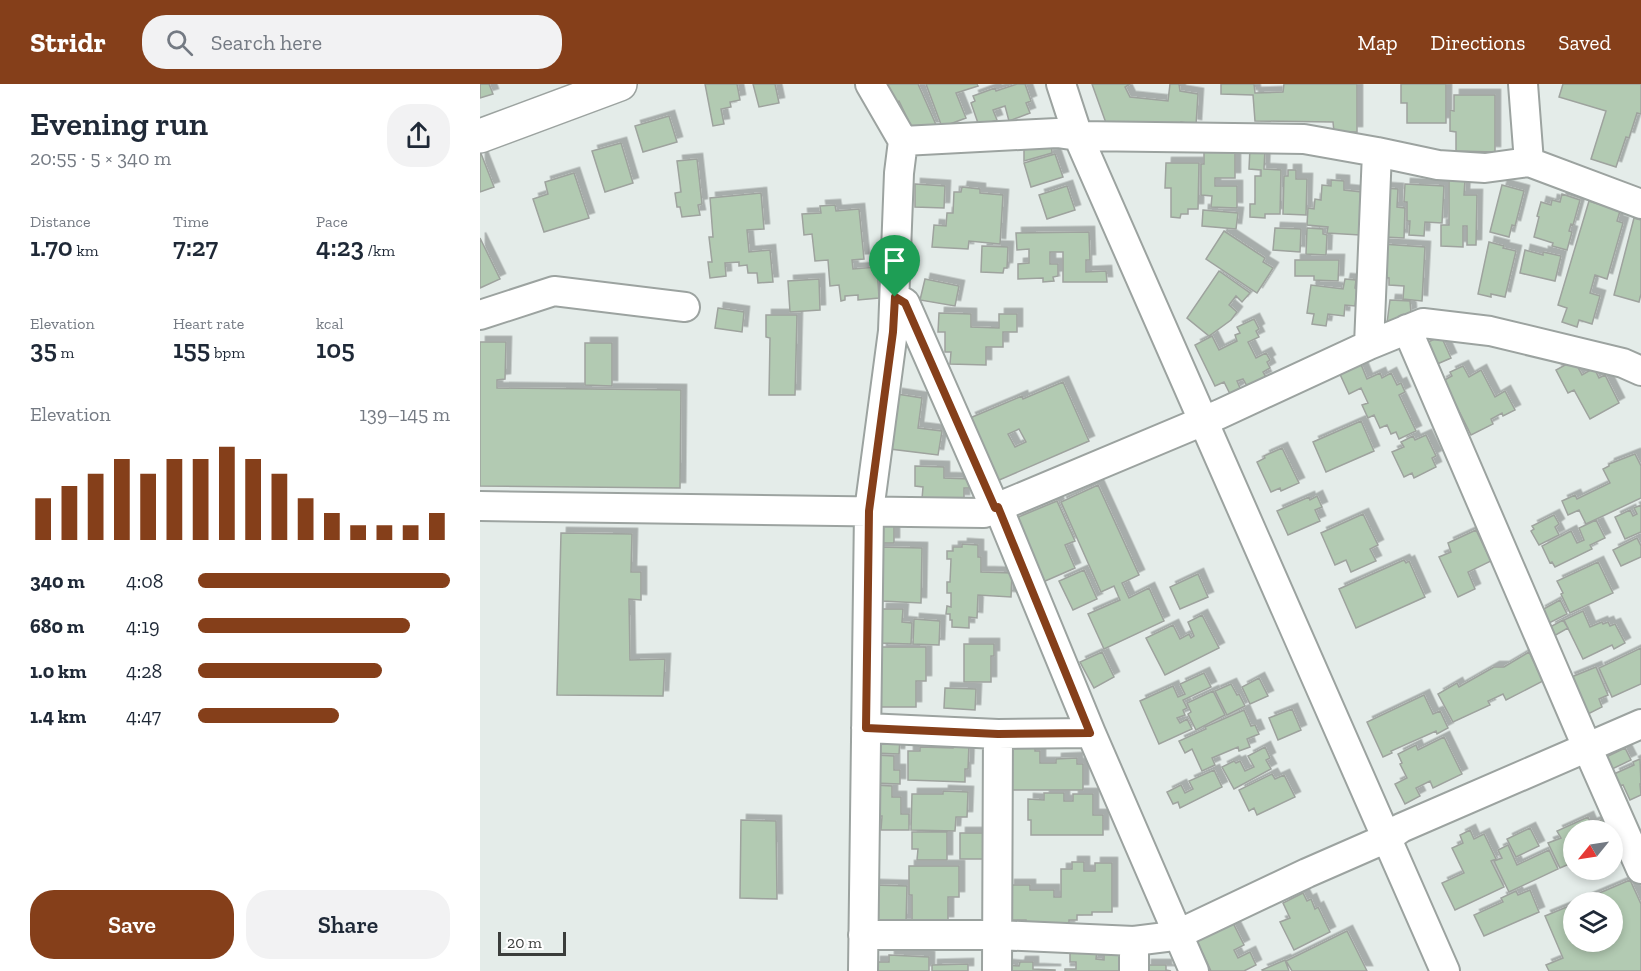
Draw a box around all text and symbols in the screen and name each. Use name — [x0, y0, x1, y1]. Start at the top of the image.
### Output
search box — [142, 15, 562, 69]
text: Stridr — [30, 26, 106, 59]
icon: search — [163, 26, 196, 59]
text: Search here — [211, 29, 322, 56]
text: Map — [1358, 30, 1398, 55]
text: Directions — [1431, 30, 1525, 55]
text: Saved — [1558, 30, 1611, 55]
text: Evening run — [30, 104, 208, 143]
button: share — [387, 104, 450, 167]
text: 20:55 · 5 × 340 m — [30, 146, 171, 170]
text: Distance — [30, 212, 91, 231]
text: Time — [173, 212, 209, 231]
text: Pace — [316, 212, 348, 231]
text: 1.70 — [30, 231, 73, 263]
text: 7:27 — [173, 231, 218, 263]
text: 4:23 — [316, 231, 364, 263]
pin — [869, 235, 920, 297]
text: km — [73, 241, 99, 260]
text: /km — [364, 241, 395, 260]
icon: arrive — [878, 244, 911, 277]
text: Elevation — [30, 314, 95, 333]
text: Heart rate — [173, 314, 244, 333]
text: kcal — [316, 314, 343, 333]
text: 35 — [30, 333, 57, 365]
text: 155 — [173, 333, 210, 365]
text: 105 — [316, 333, 355, 365]
text: m — [57, 343, 74, 362]
text: bpm — [210, 343, 245, 362]
text: Elevation — [30, 402, 111, 426]
text: 139–145 m — [359, 402, 450, 426]
text: 340 m — [30, 569, 85, 593]
text: 4:08 — [126, 569, 164, 593]
text: 680 m — [30, 614, 84, 638]
text: 4:19 — [126, 614, 160, 638]
text: 1.0 km — [30, 659, 86, 683]
text: 4:28 — [126, 659, 162, 683]
text: 1.4 km — [30, 704, 86, 728]
text: 4:47 — [126, 704, 161, 728]
north arrow — [1563, 820, 1623, 880]
map controls — [1563, 820, 1623, 952]
button: Save — [30, 890, 234, 959]
button: Share — [246, 890, 450, 959]
button: layers — [1563, 892, 1623, 952]
scale bar — [498, 929, 566, 956]
text: 20 m — [507, 933, 542, 952]

